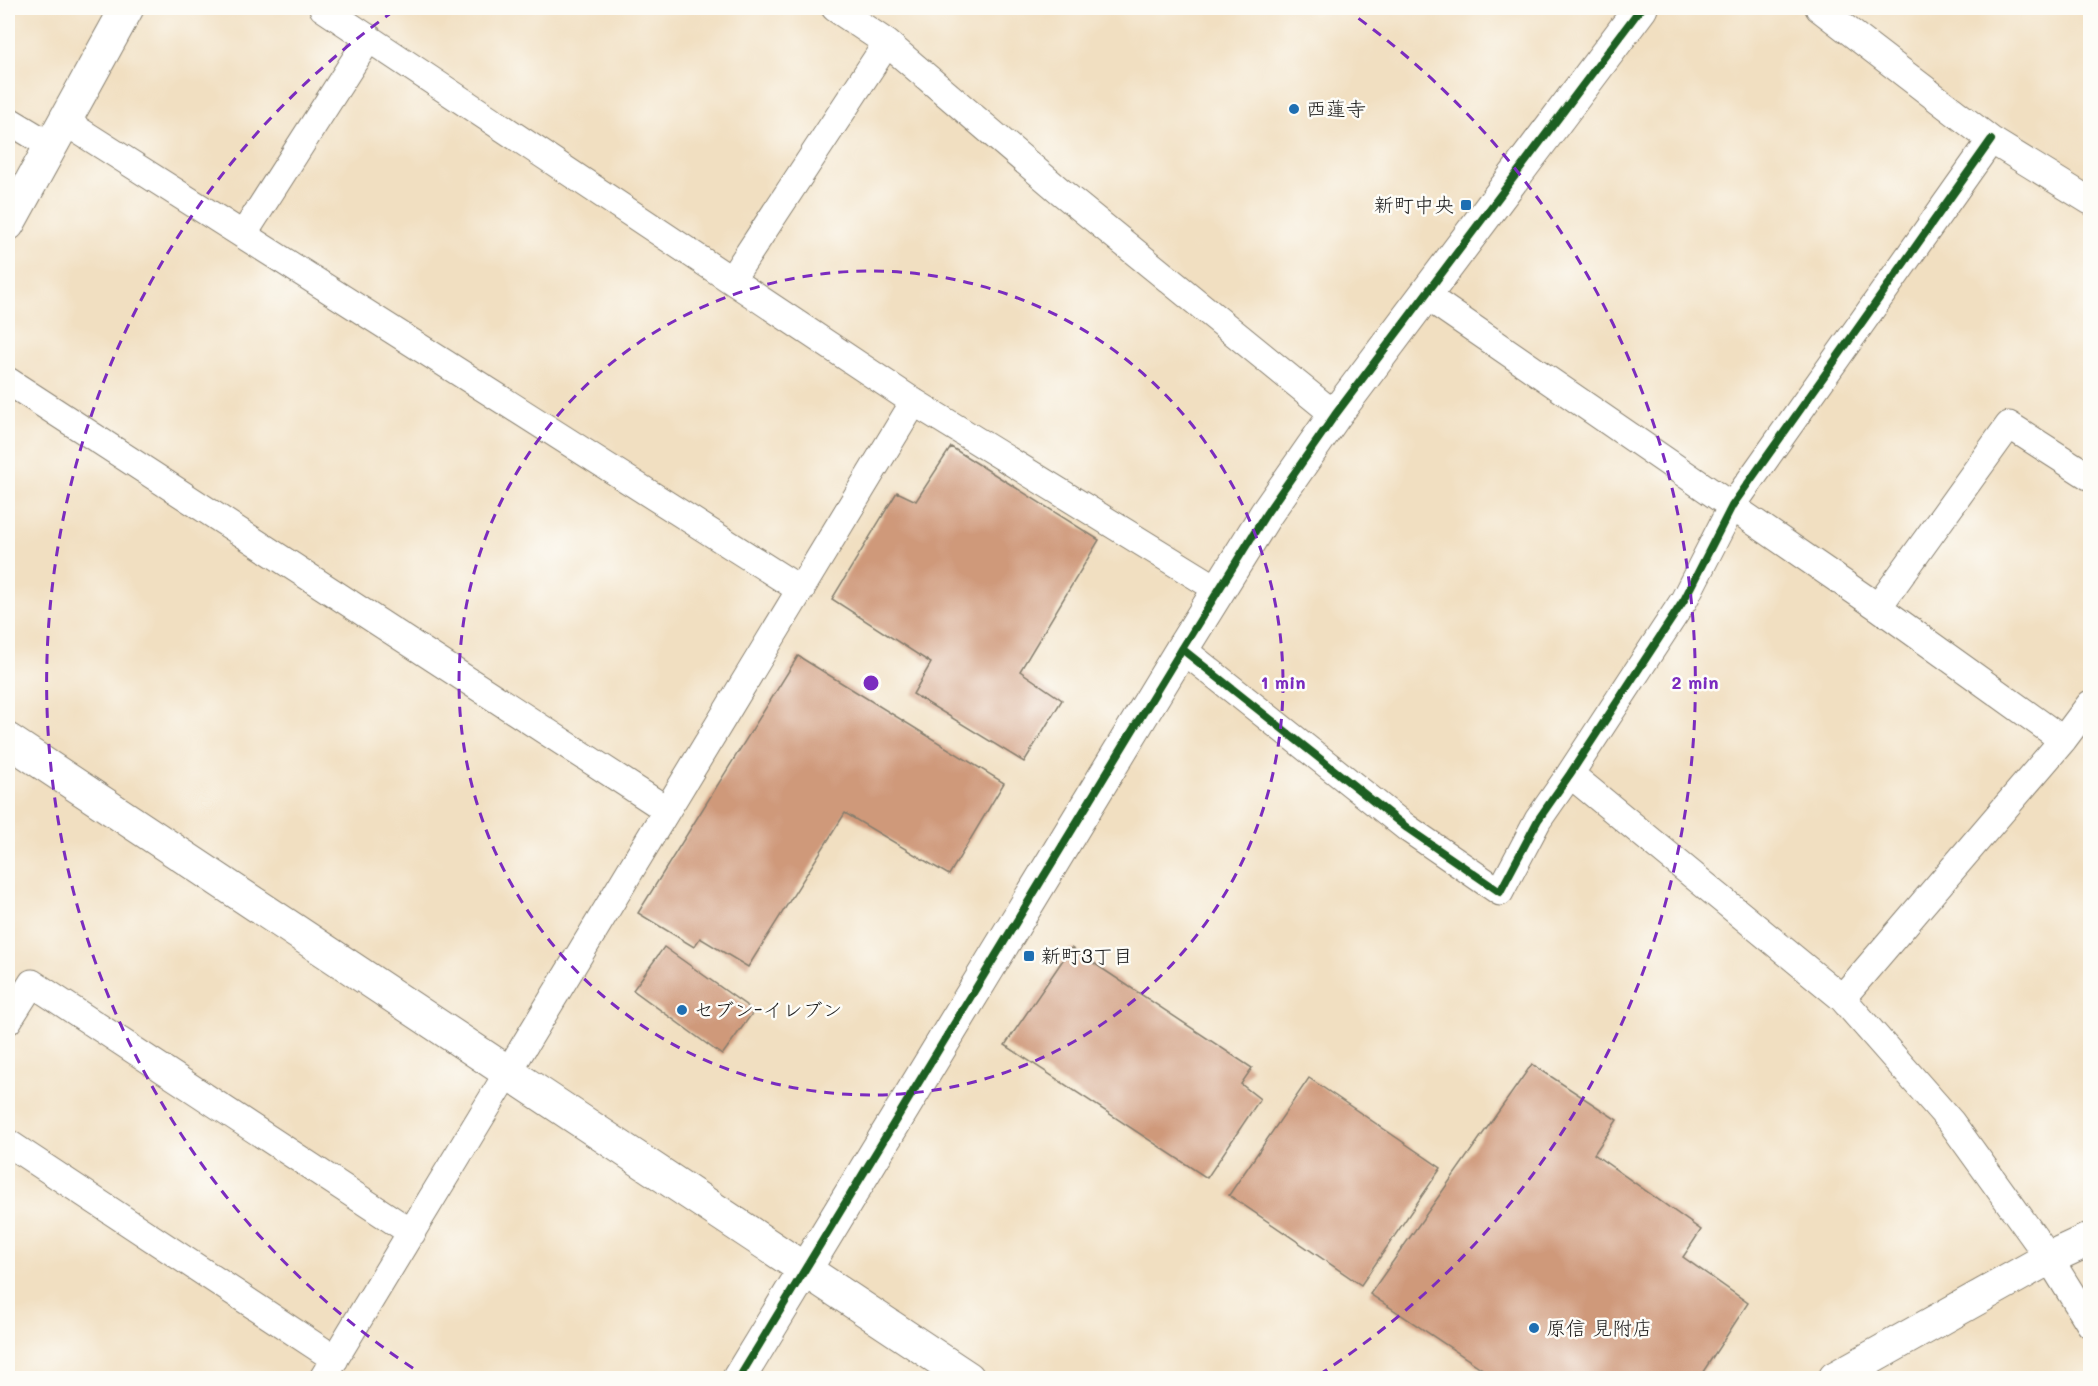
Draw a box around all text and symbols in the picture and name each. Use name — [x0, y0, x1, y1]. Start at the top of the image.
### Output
place label: 西蓮寺 — [1306, 95, 1366, 121]
marker: 西蓮寺 — [1287, 102, 1301, 116]
place label: 新町中央 — [1374, 191, 1454, 217]
marker: 新町中央 — [1459, 198, 1473, 212]
text: 1 min — [1260, 670, 1306, 694]
text: 2 min — [1671, 670, 1719, 694]
centre of rings — [861, 673, 881, 693]
place label: 新町3丁目 — [1041, 942, 1133, 968]
marker: 新町3丁目 — [1022, 949, 1036, 963]
place label: セブン-イレブン — [694, 996, 842, 1022]
marker: セブン-イレブン — [675, 1003, 689, 1017]
place label: 原信 見附店 — [1546, 1314, 1652, 1340]
marker: 原信 見附店 — [1527, 1321, 1541, 1335]

